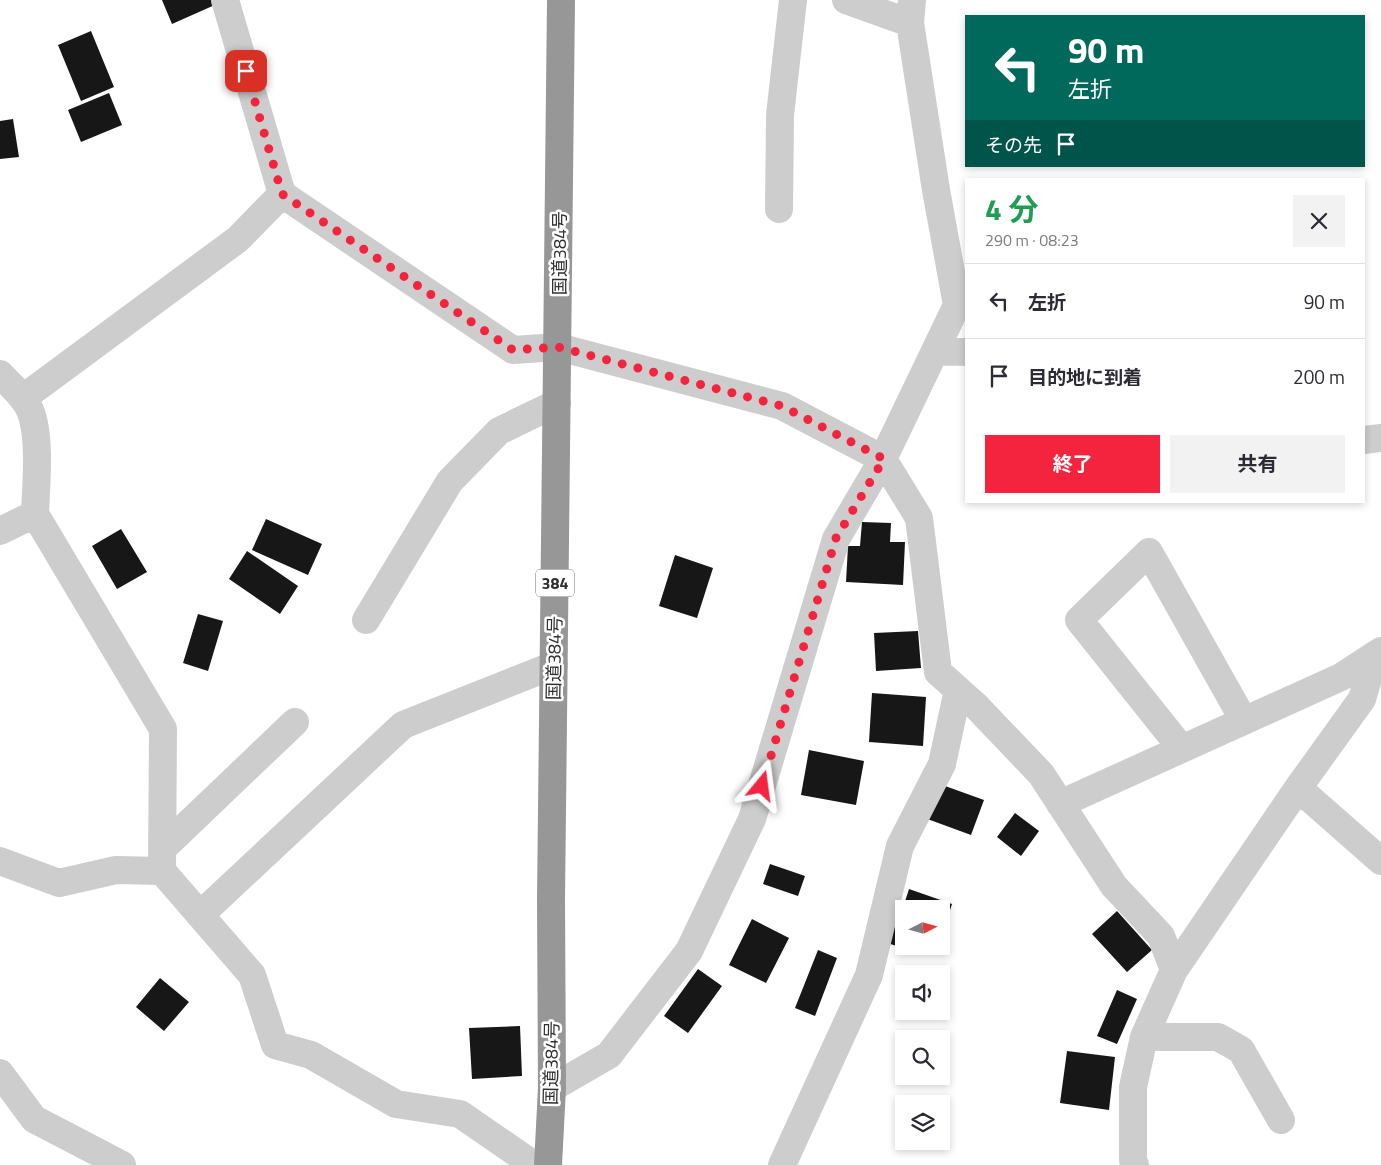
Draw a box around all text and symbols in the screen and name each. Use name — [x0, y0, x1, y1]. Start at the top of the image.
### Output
text: 90 m — [1068, 23, 1144, 77]
icon: left — [985, 35, 1050, 100]
pin — [225, 50, 267, 92]
icon: arrive — [232, 57, 260, 85]
text: 左折 — [1068, 72, 1112, 106]
text: その先 — [985, 130, 1042, 159]
icon: arrive — [1052, 130, 1080, 158]
text: 4 分 — [985, 186, 1038, 232]
button: close — [1293, 195, 1345, 247]
street label: 国道384号 — [546, 211, 573, 295]
text: 290 m · 08:23 — [985, 228, 1079, 252]
icon: left — [985, 287, 1013, 315]
text: 左折 — [1028, 287, 1066, 316]
text: 90 m — [1304, 287, 1345, 316]
icon: arrive — [985, 362, 1013, 390]
text: 目的地に到着 — [1028, 362, 1142, 391]
text: 200 m — [1293, 362, 1345, 391]
button: 終了 — [985, 435, 1160, 493]
button: 共有 — [1170, 435, 1345, 493]
road number: 384 — [536, 570, 574, 596]
street label: 国道384号 — [540, 616, 568, 700]
position arrow — [735, 759, 787, 811]
north arrow — [895, 900, 950, 955]
map controls — [895, 900, 950, 1150]
button: sound — [895, 965, 950, 1020]
street label: 国道384号 — [537, 1021, 565, 1105]
button: search — [895, 1030, 950, 1085]
button: layers — [895, 1095, 950, 1150]

